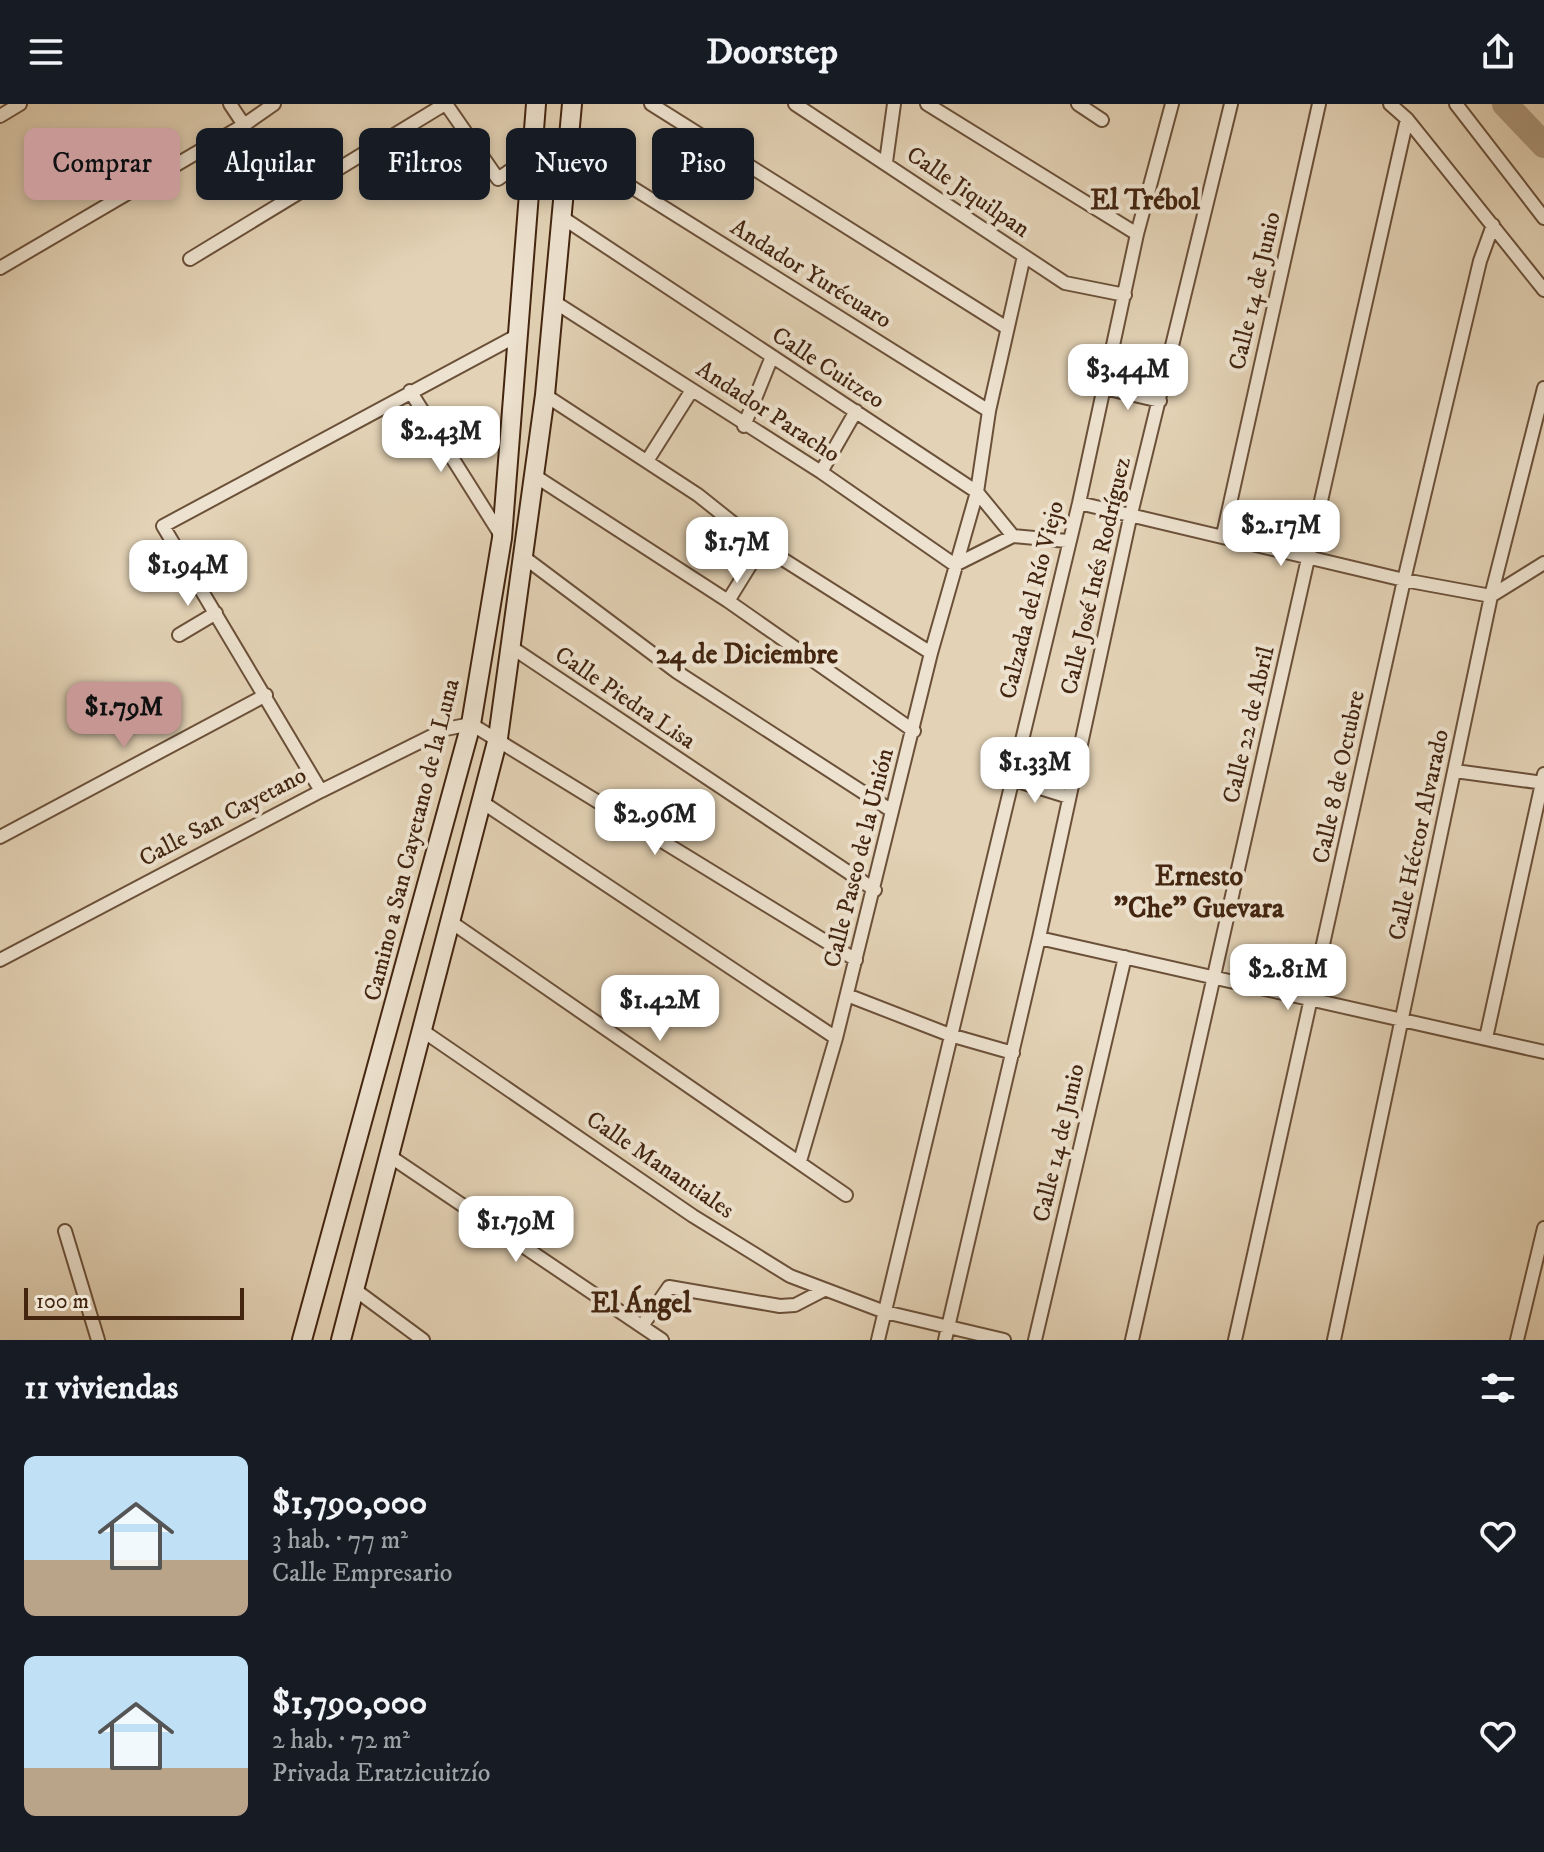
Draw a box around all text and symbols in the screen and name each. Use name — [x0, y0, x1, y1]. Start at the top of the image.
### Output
icon: menu — [24, 30, 68, 74]
text: Doorstep — [706, 30, 838, 75]
icon: share — [1476, 30, 1520, 74]
chip: Comprar — [24, 128, 180, 200]
chip: Alquilar — [196, 128, 343, 200]
chip: Filtros — [359, 128, 490, 200]
chip: Nuevo — [506, 128, 636, 200]
chip: Piso — [652, 128, 754, 200]
street label: Calle Jiquilpan — [901, 140, 1036, 245]
district label: El Trébol — [1090, 183, 1200, 218]
street label: Calle 14 de Junio — [1222, 209, 1288, 373]
street label: Andador Yurécuaro — [725, 212, 897, 336]
street label: Calle Cuitzeo — [766, 320, 890, 416]
pin: $3.44M — [1063, 344, 1193, 412]
text: $3.44M — [1086, 353, 1170, 386]
street label: Andador Paracho — [691, 354, 845, 470]
pin: $2.43M — [376, 406, 506, 474]
text: $2.43M — [400, 415, 482, 448]
street label: Calle José Inés Rodríguez — [1054, 454, 1138, 698]
street label: Calzada del Río Viejo — [993, 498, 1071, 702]
pin: $2.17M — [1216, 500, 1346, 568]
text: $2.17M — [1241, 509, 1321, 542]
pin: $1.7M — [681, 517, 793, 585]
text: $1.7M — [704, 526, 770, 559]
pin: $1.94M — [123, 540, 253, 608]
text: $1.94M — [147, 549, 229, 582]
district label: 24 de Diciembre — [656, 637, 839, 672]
street label: Calle Piedra Lisa — [549, 640, 702, 757]
street label: Calle 22 de Abril — [1216, 643, 1282, 806]
street label: Camino a San Cayetano de la Luna — [357, 675, 467, 1004]
pin: $1.79M — [59, 682, 189, 750]
street label: Calle 8 de Octubre — [1306, 688, 1372, 866]
text: $1.79M — [85, 691, 163, 724]
street label: Calle Héctor Alvarado — [1382, 727, 1456, 943]
pin: $1.33M — [970, 737, 1100, 805]
street label: Calle Paseo de la Unión — [817, 745, 901, 971]
text: $1.33M — [998, 746, 1072, 779]
street label: Calle San Cayetano — [134, 760, 312, 874]
pin: $2.96M — [590, 789, 720, 857]
text: $2.96M — [613, 798, 697, 831]
district label: Ernesto "Che" Guevara — [1114, 859, 1285, 926]
pin: $2.81M — [1223, 944, 1353, 1012]
text: $2.81M — [1248, 953, 1328, 986]
pin: $1.42M — [595, 975, 725, 1043]
text: $1.42M — [619, 984, 701, 1017]
street label: Calle 14 de Junio — [1026, 1061, 1092, 1225]
street label: Calle Manantiales — [580, 1104, 740, 1226]
pin: $1.79M — [451, 1196, 581, 1264]
text: $1.79M — [477, 1205, 555, 1238]
scale bar — [24, 1284, 244, 1320]
district label: El Ángel — [591, 1285, 692, 1321]
text: 100 m — [36, 1288, 89, 1315]
icon: filters — [1476, 1366, 1520, 1410]
text: 11 viviendas — [24, 1367, 178, 1409]
text: $1,790,000 — [272, 1482, 427, 1524]
icon: home — [88, 1488, 184, 1584]
icon: heart — [1476, 1514, 1520, 1558]
text: 3 hab. · 77 m² — [272, 1524, 408, 1557]
text: Calle Empresario — [272, 1557, 452, 1590]
text: $1,790,000 — [272, 1682, 427, 1724]
icon: home — [88, 1688, 184, 1784]
icon: heart — [1476, 1714, 1520, 1758]
text: 2 hab. · 72 m² — [272, 1724, 410, 1757]
text: Privada Eratzicuitzío — [272, 1757, 490, 1790]

